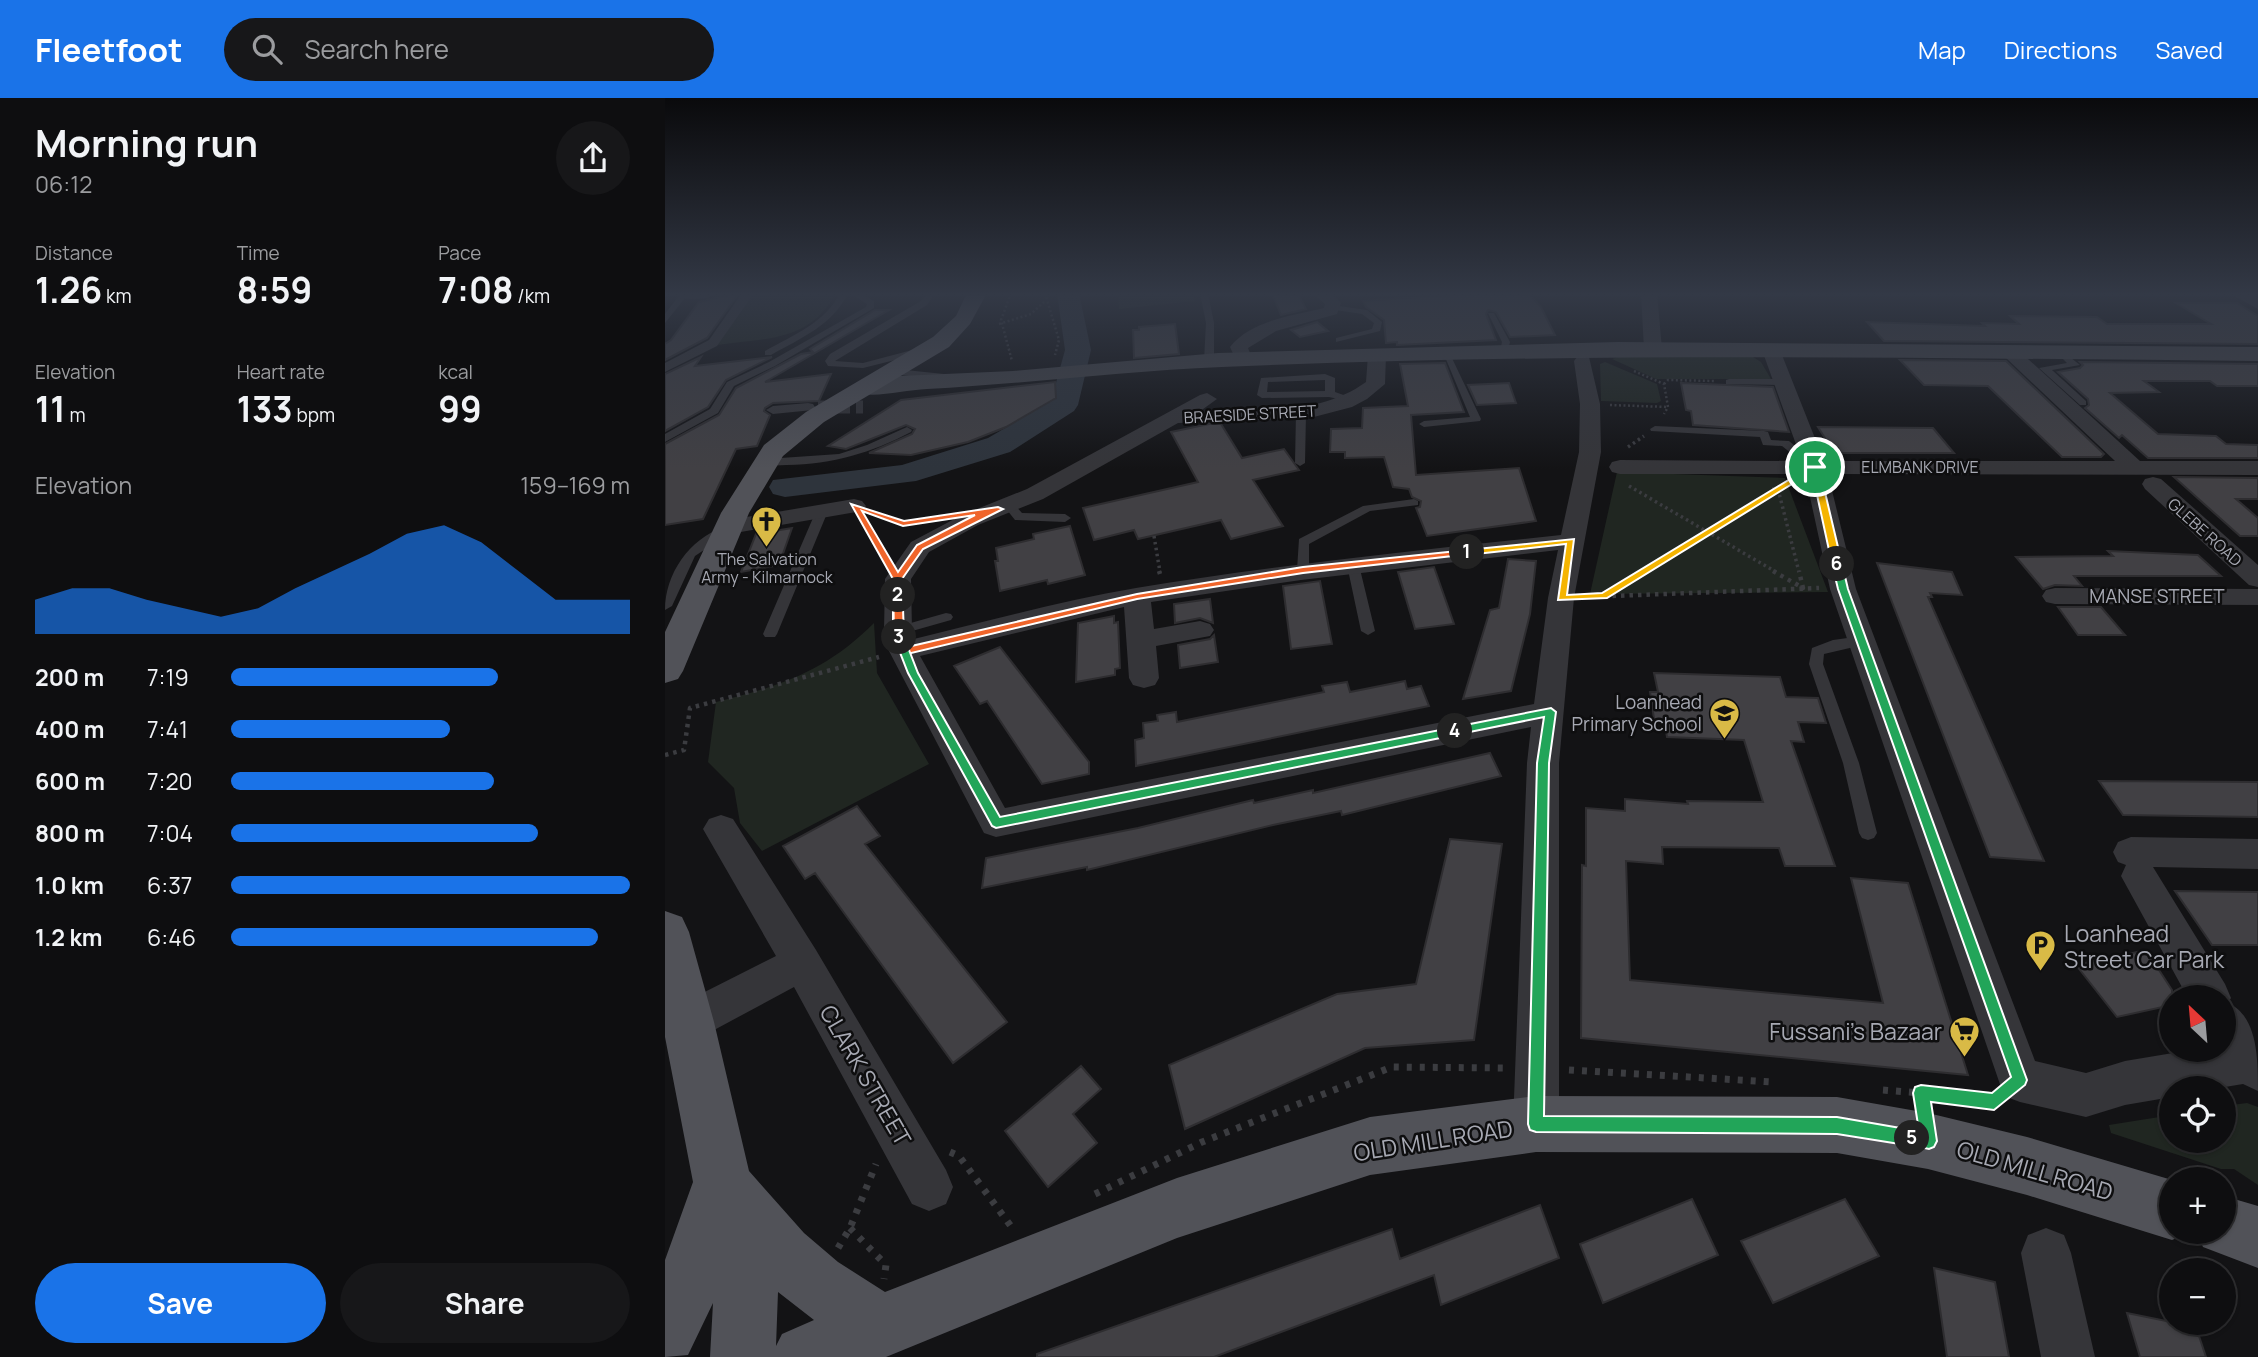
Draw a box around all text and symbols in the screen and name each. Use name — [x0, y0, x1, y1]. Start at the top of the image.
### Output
search box — [224, 18, 714, 81]
text: Fleetfoot — [35, 27, 182, 72]
icon: search — [248, 30, 286, 68]
text: Search here — [304, 31, 449, 67]
text: Map — [1918, 33, 1966, 66]
text: Directions — [2004, 33, 2117, 66]
text: Saved — [2155, 33, 2223, 66]
text: Morning run — [35, 116, 258, 168]
button: share — [556, 121, 630, 195]
text: 06:12 — [35, 168, 92, 200]
text: Distance — [35, 240, 113, 266]
text: Time — [237, 240, 280, 266]
text: Pace — [438, 240, 481, 266]
text: 1.26 — [35, 266, 102, 314]
text: 8:59 — [237, 266, 312, 314]
text: 7:08 — [438, 266, 513, 314]
text: km — [102, 283, 132, 309]
text: /km — [513, 283, 550, 309]
text: Elevation — [35, 359, 115, 385]
text: Heart rate — [237, 359, 325, 385]
text: kcal — [438, 359, 473, 385]
text: 11 — [35, 385, 66, 433]
text: 133 — [237, 385, 293, 433]
text: 99 — [438, 385, 482, 433]
street label: BRAESIDE STREET — [1183, 400, 1317, 428]
text: m — [66, 402, 86, 428]
text: bpm — [293, 402, 335, 428]
pin — [1785, 437, 1845, 497]
icon: arrive — [1796, 448, 1834, 486]
street label: ELMBANK DRIVE — [1861, 456, 1979, 478]
text: Elevation — [35, 469, 132, 501]
text: 159–169 m — [520, 469, 630, 501]
street label: GLEBE ROAD — [2163, 493, 2247, 571]
church icon: The Salvation Army - Kilmarnock — [750, 505, 784, 549]
pin: 1 — [1449, 534, 1485, 570]
text: 1 — [1462, 538, 1471, 564]
pin: 6 — [1819, 546, 1855, 582]
place label: The Salvation Army - Kilmarnock — [701, 548, 834, 588]
text: 6 — [1831, 550, 1842, 576]
pin: 2 — [881, 578, 915, 612]
text: 2 — [892, 581, 903, 607]
street label: MANSE STREET — [2089, 583, 2225, 609]
pin: 3 — [881, 620, 917, 654]
text: 3 — [893, 623, 904, 649]
text: 200 m — [35, 661, 104, 693]
text: 7:19 — [147, 661, 189, 693]
place label: Loanhead Primary School — [1572, 689, 1702, 737]
school or university icon: Loanhead Primary School — [1708, 696, 1742, 740]
text: 400 m — [35, 713, 105, 745]
text: 7:41 — [147, 713, 188, 745]
pin: 4 — [1437, 714, 1473, 748]
text: 4 — [1449, 717, 1460, 743]
text: 600 m — [35, 765, 105, 797]
text: 7:20 — [147, 765, 193, 797]
text: 800 m — [35, 817, 105, 849]
text: 7:04 — [147, 817, 193, 849]
text: 1.0 km — [35, 869, 104, 901]
text: 6:37 — [147, 869, 192, 901]
place label: Loanhead Street Car Park — [2064, 917, 2225, 975]
text: 1.2 km — [35, 921, 102, 953]
text: 6:46 — [147, 921, 196, 953]
parking icon: Loanhead Street Car Park — [2024, 929, 2058, 973]
north arrow — [2159, 985, 2237, 1062]
map controls — [2159, 985, 2236, 1335]
street label: CLARK STREET — [813, 999, 919, 1151]
supermarket icon: Fussani's Bazaar — [1948, 1014, 1982, 1058]
place label: Fussani's Bazaar — [1769, 1015, 1942, 1047]
button: locate — [2159, 1076, 2236, 1153]
street label: OLD MILL ROAD — [1351, 1112, 1515, 1168]
pin: 5 — [1895, 1121, 1929, 1156]
text: 5 — [1906, 1124, 1917, 1150]
street label: OLD MILL ROAD — [1953, 1132, 2117, 1208]
button: + — [2159, 1167, 2236, 1244]
button: − — [2159, 1258, 2236, 1335]
button: Save — [35, 1263, 326, 1343]
button: Share — [340, 1263, 630, 1343]

